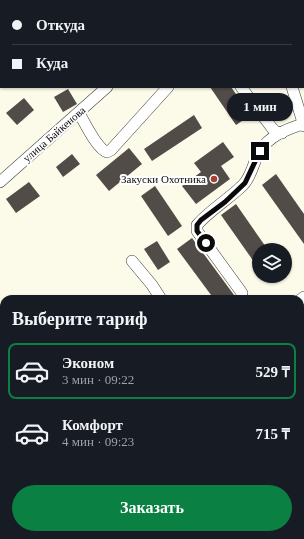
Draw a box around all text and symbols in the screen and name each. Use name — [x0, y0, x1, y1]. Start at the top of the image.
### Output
text: Откуда — [36, 17, 85, 33]
text: Куда — [36, 55, 68, 71]
callout: 1 мин — [227, 93, 293, 121]
text: 1 мин — [243, 99, 277, 114]
street label: улица Байкенова — [21, 104, 88, 164]
route end — [251, 142, 269, 160]
place label: Закуски Охотника — [121, 173, 206, 185]
marker: Закуски Охотника — [209, 174, 219, 184]
route start — [197, 234, 215, 252]
map controls — [252, 243, 292, 283]
button: layers — [252, 243, 292, 283]
text: Выберите тариф — [12, 309, 147, 329]
icon: car — [14, 353, 50, 389]
text: Эконом — [62, 355, 114, 371]
text: 529 ₸ — [256, 364, 290, 380]
text: 3 мин · 09:22 — [62, 372, 134, 387]
icon: car — [14, 415, 50, 451]
text: Комфорт — [62, 417, 123, 433]
text: 715 ₸ — [256, 426, 290, 442]
text: 4 мин · 09:23 — [62, 434, 134, 449]
button: Заказать — [12, 485, 292, 531]

